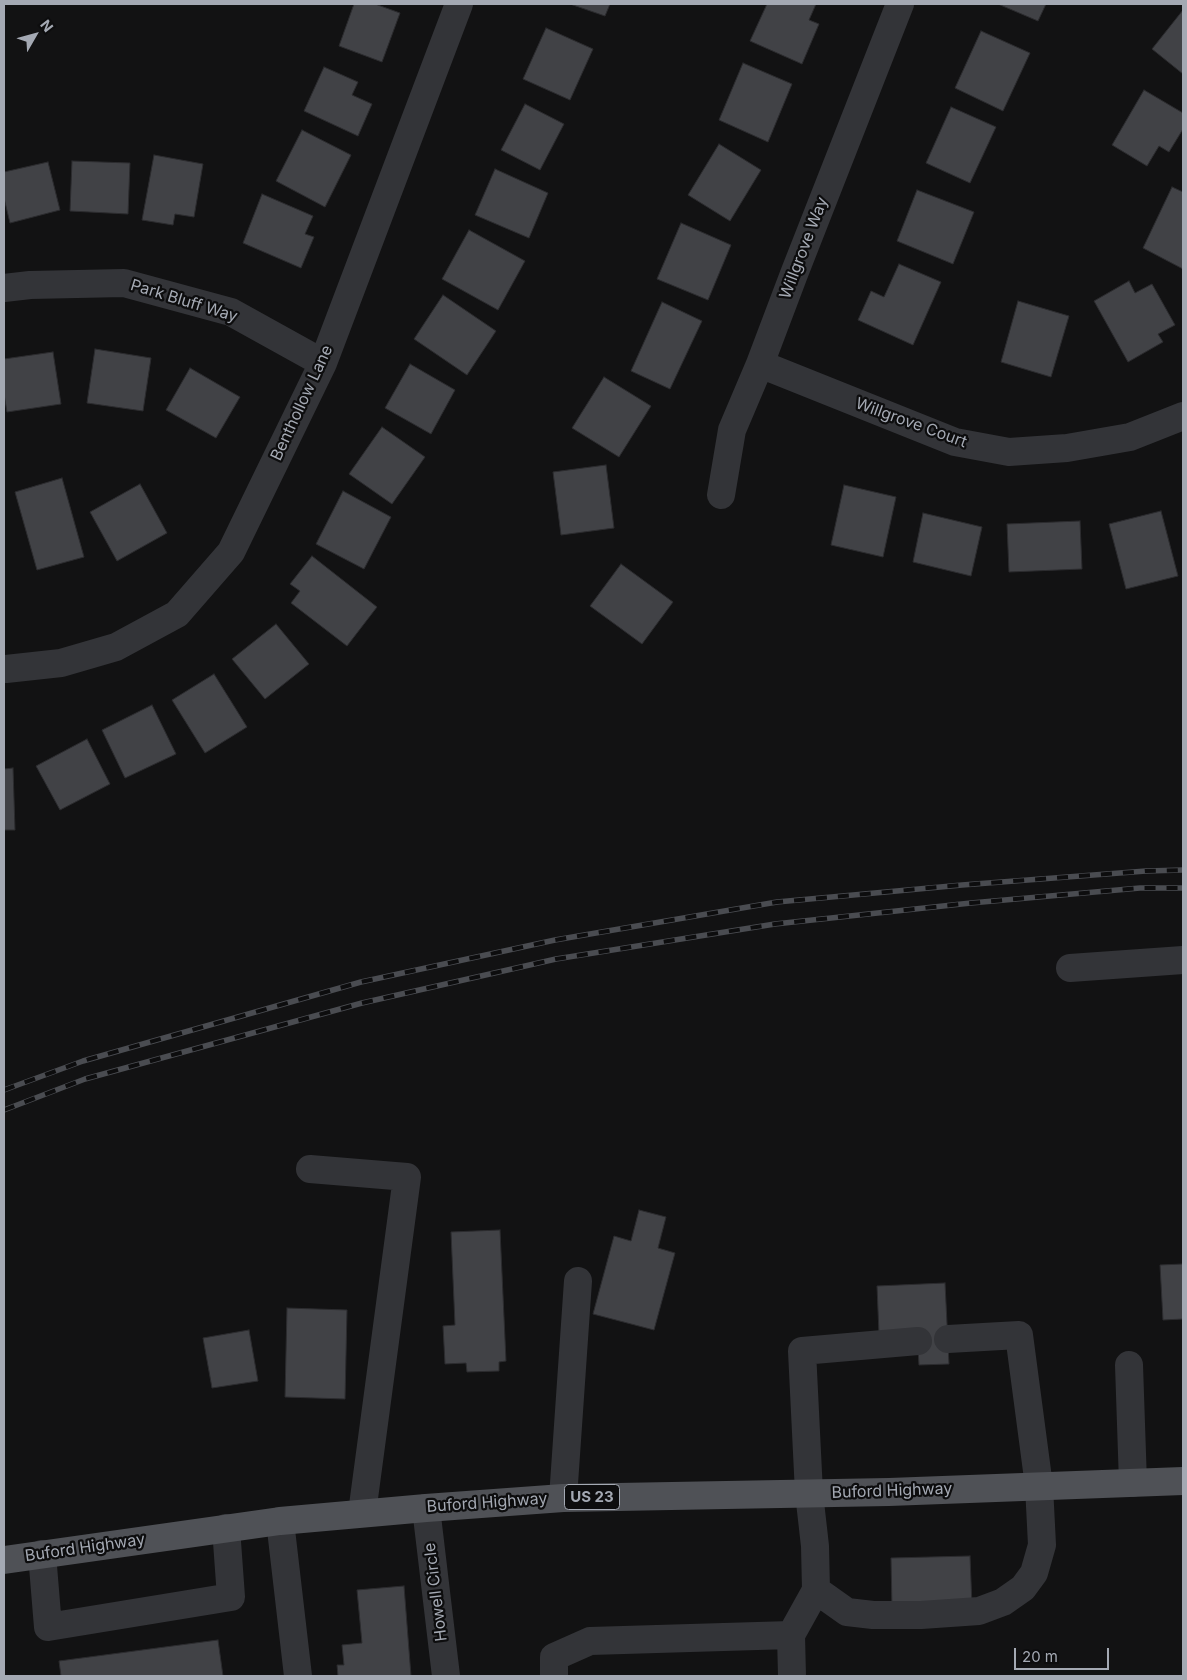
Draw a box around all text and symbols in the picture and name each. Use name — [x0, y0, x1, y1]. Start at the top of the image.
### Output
north arrow — [10, 10, 60, 60]
text: N — [37, 16, 57, 35]
street label: Willgrove Way — [776, 194, 832, 302]
street label: Park Bluff Way — [128, 276, 240, 326]
street label: Benthollow Lane — [267, 342, 337, 464]
street label: Willgrove Court — [853, 394, 969, 452]
street label: Buford Highway — [831, 1479, 953, 1503]
road number: US 23 — [564, 1484, 620, 1510]
street label: Buford Highway — [426, 1489, 548, 1517]
street label: Buford Highway — [24, 1530, 146, 1566]
street label: Howell Circle — [420, 1542, 452, 1642]
scale bar — [1017, 1638, 1112, 1670]
text: 20 m — [1022, 1647, 1058, 1666]

